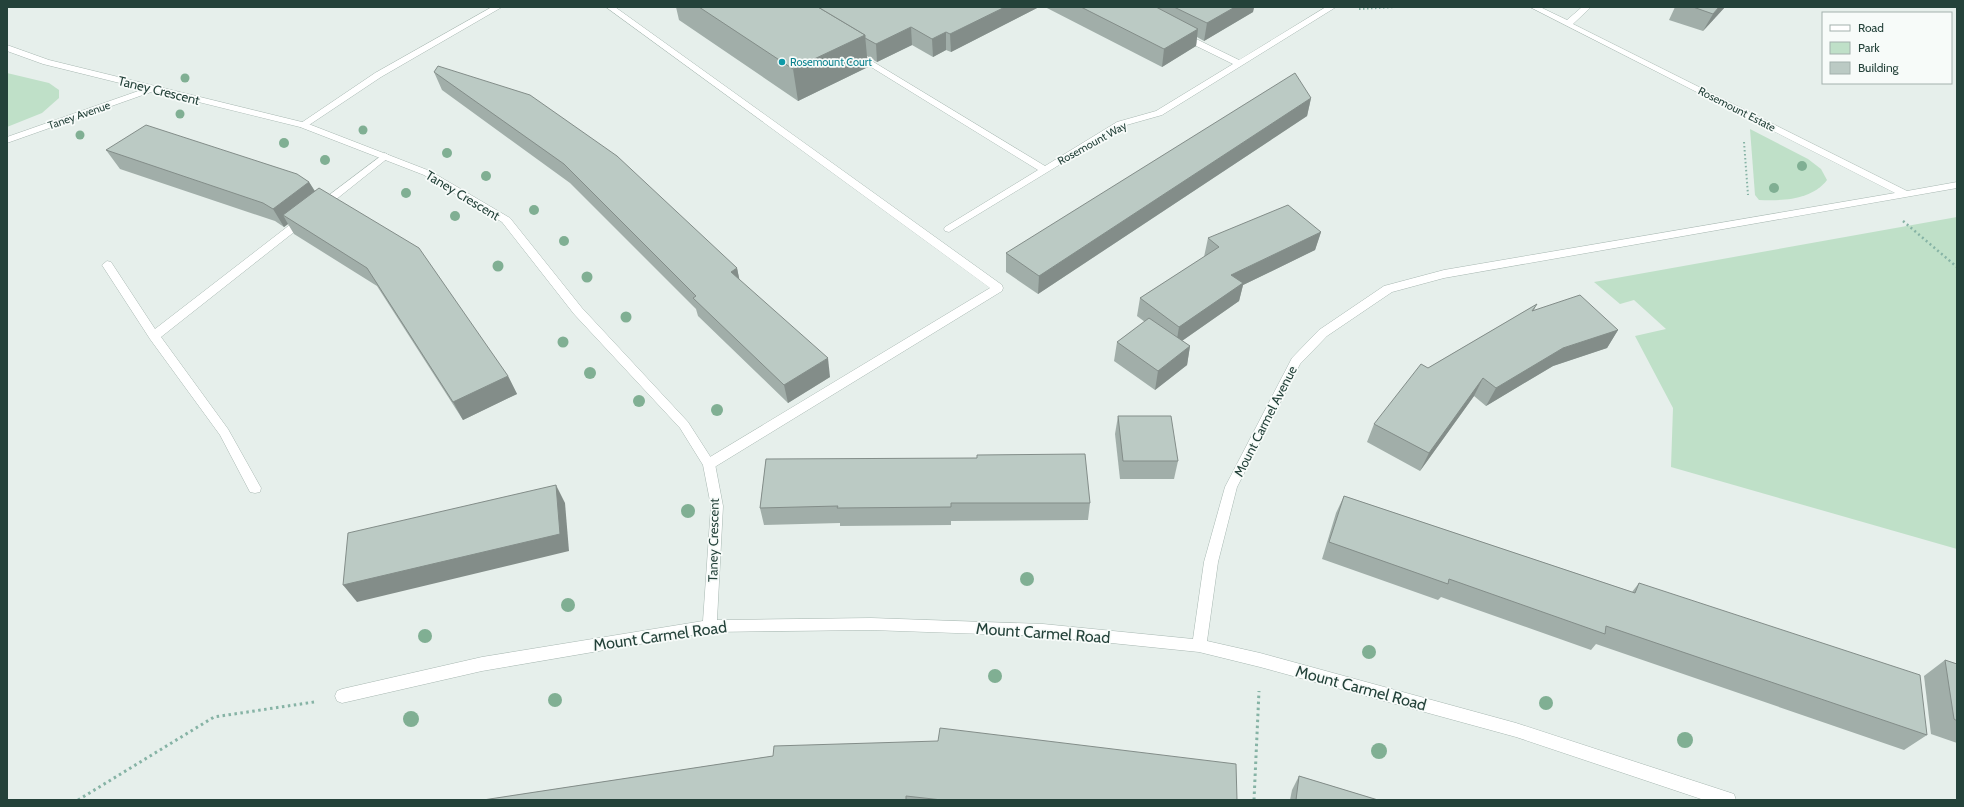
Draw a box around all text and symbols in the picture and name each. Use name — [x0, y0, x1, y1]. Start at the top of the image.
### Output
legend — [1822, 12, 1952, 84]
text: Road — [1858, 20, 1884, 35]
text: Park — [1858, 40, 1880, 55]
place label: Rosemount Court — [790, 55, 872, 69]
marker: Rosemount Court — [777, 57, 787, 67]
text: Building — [1858, 60, 1900, 75]
street label: Taney Crescent — [116, 72, 202, 108]
street label: Rosemount Estate — [1696, 83, 1778, 135]
street label: Taney Avenue — [46, 98, 112, 132]
street label: Rosemount Way — [1055, 118, 1129, 168]
street label: Taney Crescent — [423, 167, 503, 224]
street label: Mount Carmel Avenue — [1230, 363, 1300, 479]
street label: Taney Crescent — [704, 497, 722, 582]
street label: Mount Carmel Road — [592, 617, 728, 655]
street label: Mount Carmel Road — [975, 619, 1111, 647]
street label: Mount Carmel Road — [1293, 661, 1429, 715]

